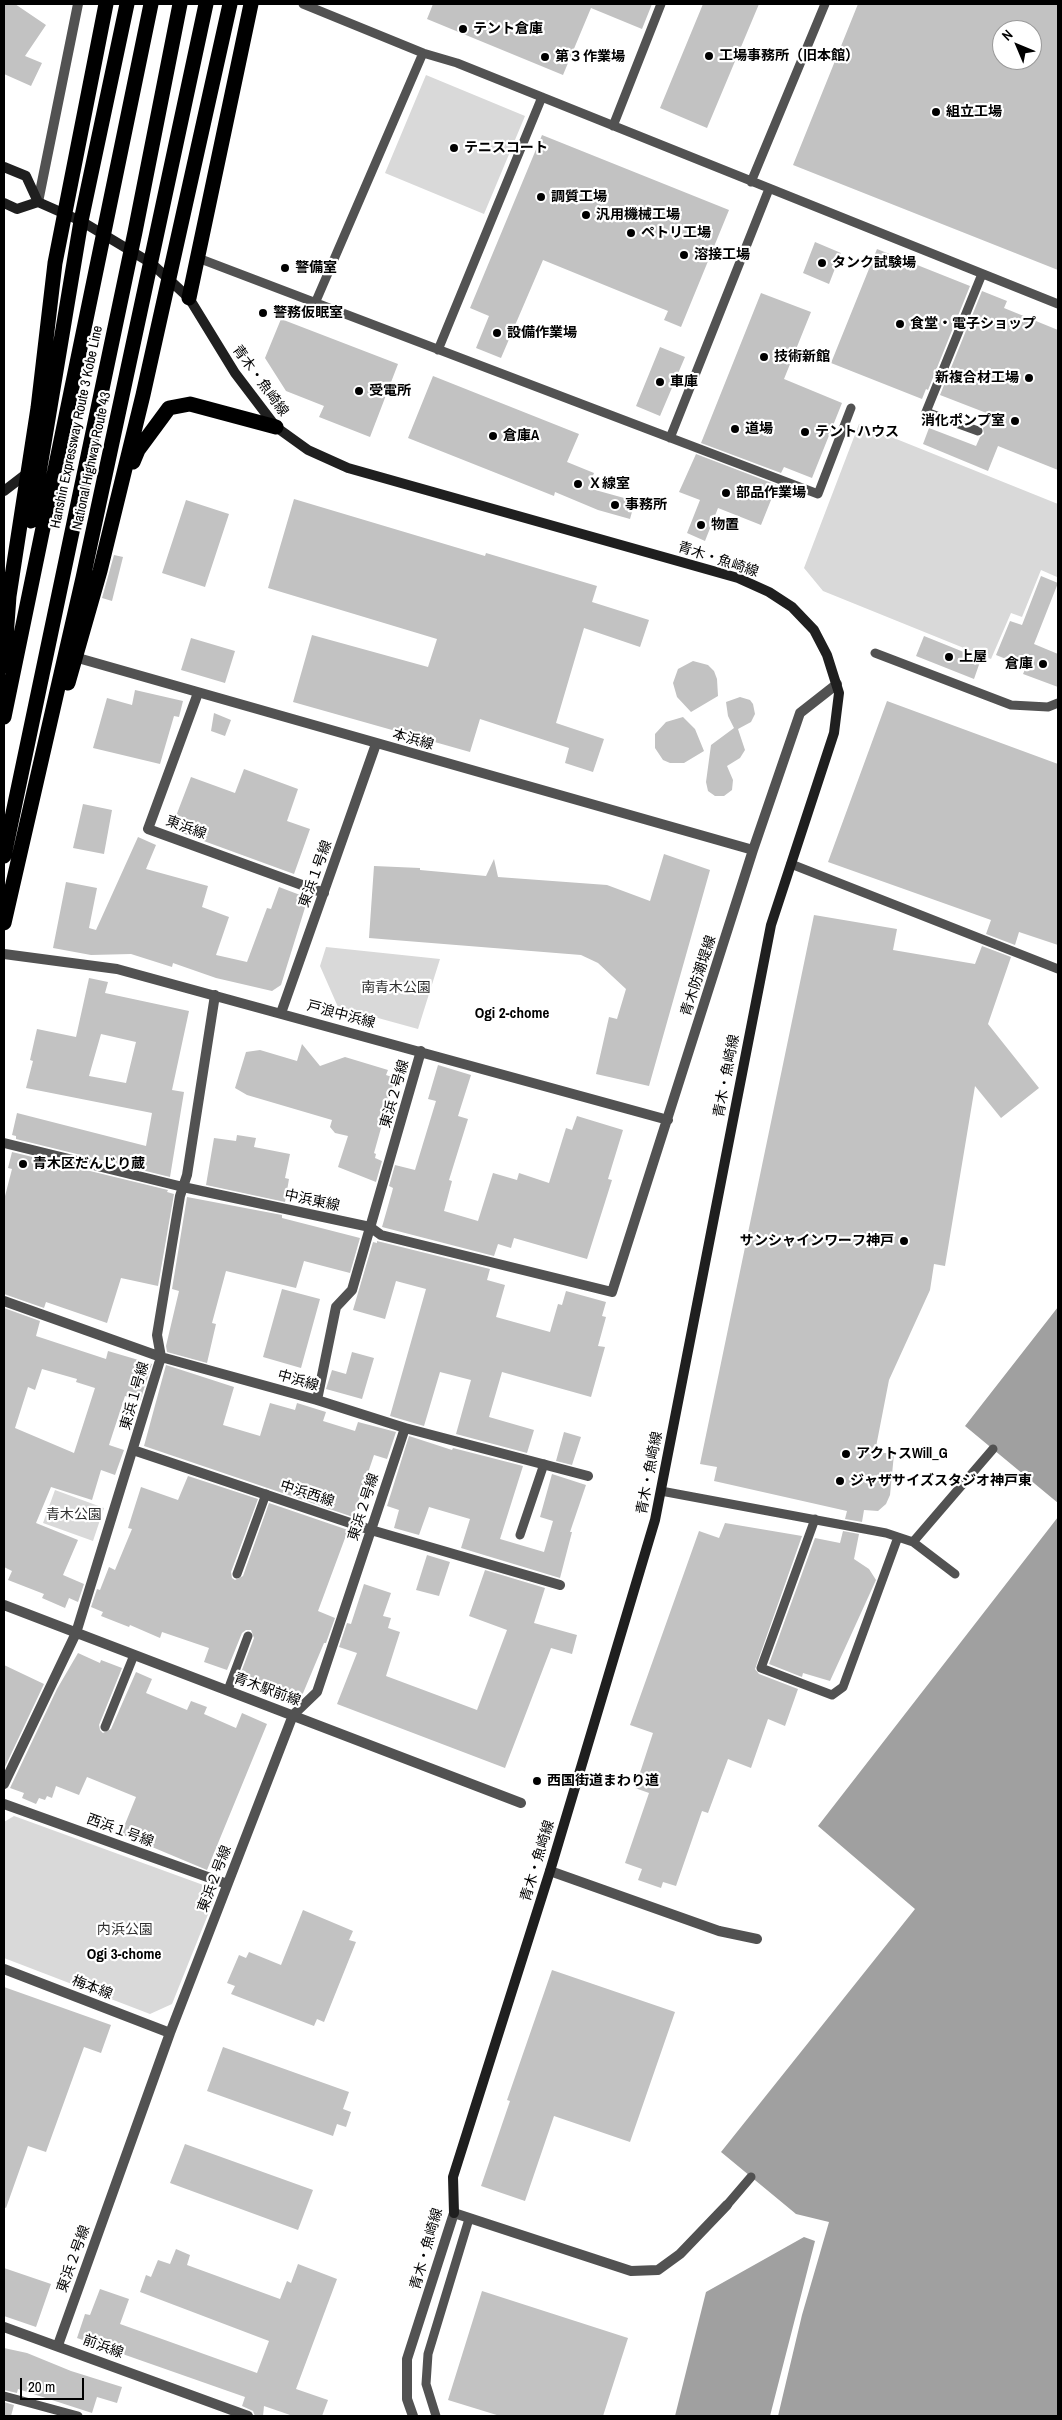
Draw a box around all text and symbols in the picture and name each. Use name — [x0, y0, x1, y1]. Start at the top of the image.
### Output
north arrow — [992, 20, 1042, 70]
place label: テント倉庫 — [473, 21, 543, 37]
marker: テント倉庫 — [457, 23, 469, 35]
text: N — [998, 26, 1016, 44]
place label: 工場事務所（旧本館） — [719, 48, 859, 64]
place label: 第３作業場 — [555, 49, 625, 65]
marker: 工場事務所（旧本館） — [703, 50, 715, 62]
marker: 第３作業場 — [539, 51, 551, 63]
place label: 組立工場 — [946, 104, 1002, 120]
marker: 組立工場 — [930, 106, 942, 118]
place label: テニスコート — [464, 140, 548, 156]
marker: テニスコート — [448, 142, 460, 154]
place label: 調質工場 — [551, 189, 607, 205]
marker: 調質工場 — [535, 191, 547, 203]
place label: 汎用機械工場 — [596, 207, 680, 223]
marker: 汎用機械工場 — [580, 209, 592, 221]
place label: ペトリ工場 — [641, 225, 711, 241]
marker: ペトリ工場 — [625, 227, 637, 239]
place label: 溶接工場 — [694, 247, 750, 263]
marker: 溶接工場 — [678, 249, 690, 261]
place label: タンク試験場 — [832, 255, 916, 271]
marker: タンク試験場 — [816, 257, 828, 269]
place label: 警備室 — [295, 260, 337, 276]
marker: 警備室 — [279, 262, 291, 274]
place label: 警務仮眠室 — [273, 305, 343, 321]
marker: 警務仮眠室 — [257, 307, 269, 319]
place label: 食堂・電子ショップ — [910, 316, 1036, 332]
marker: 食堂・電子ショップ — [894, 318, 906, 330]
street label: Hanshin Expressway Route 3 Kobe Line — [47, 324, 107, 530]
place label: 設備作業場 — [507, 325, 577, 341]
marker: 設備作業場 — [491, 327, 503, 339]
street label: 青木・魚崎線 — [229, 342, 291, 420]
place label: 技術新館 — [774, 349, 830, 365]
marker: 技術新館 — [758, 351, 770, 363]
place label: 新複合材工場 — [935, 370, 1019, 386]
marker: 新複合材工場 — [1023, 372, 1035, 384]
place label: 車庫 — [670, 374, 698, 390]
marker: 車庫 — [654, 376, 666, 388]
place label: 受電所 — [369, 383, 411, 399]
marker: 受電所 — [353, 385, 365, 397]
street label: National Highway Route 43 — [69, 391, 115, 531]
place label: 消化ポンプ室 — [921, 413, 1005, 429]
marker: 消化ポンプ室 — [1009, 415, 1021, 427]
place label: 道場 — [745, 421, 773, 437]
marker: 道場 — [729, 423, 741, 435]
place label: テントハウス — [815, 424, 899, 440]
marker: テントハウス — [799, 426, 811, 438]
place label: 倉庫A — [503, 428, 539, 444]
marker: 倉庫A — [487, 430, 499, 442]
place label: Ｘ線室 — [588, 476, 630, 492]
marker: Ｘ線室 — [572, 478, 584, 490]
place label: 部品作業場 — [736, 485, 806, 501]
marker: 部品作業場 — [720, 487, 732, 499]
place label: 事務所 — [625, 497, 667, 513]
marker: 事務所 — [609, 499, 621, 511]
place label: 物置 — [711, 517, 739, 533]
marker: 物置 — [695, 519, 707, 531]
street label: 青木・魚崎線 — [675, 539, 761, 581]
place label: 上屋 — [959, 649, 987, 665]
marker: 上屋 — [943, 651, 955, 663]
place label: 倉庫 — [1005, 656, 1033, 672]
marker: 倉庫 — [1037, 658, 1049, 670]
street label: 本浜線 — [390, 726, 436, 754]
street label: 東浜線 — [163, 813, 209, 843]
street label: 東浜１号線 — [296, 838, 336, 910]
street label: 青木防潮堤線 — [678, 933, 720, 1019]
park label: 南青木公園 — [361, 980, 431, 996]
street label: 戸浪中浜線 — [305, 998, 377, 1032]
district label: Ogi 2-chome — [475, 1005, 549, 1023]
street label: 青木・魚崎線 — [711, 1033, 743, 1119]
street label: 東浜２号線 — [377, 1058, 413, 1130]
place label: 青木区だんじり蔵 — [33, 1156, 145, 1172]
marker: 青木区だんじり蔵 — [17, 1158, 29, 1170]
street label: 中浜東線 — [283, 1187, 341, 1215]
place label: サンシャインワーフ神戸 — [740, 1233, 894, 1249]
marker: サンシャインワーフ神戸 — [898, 1235, 910, 1247]
street label: 東浜１号線 — [117, 1360, 153, 1432]
street label: 中浜線 — [275, 1367, 321, 1395]
street label: 青木・魚崎線 — [634, 1430, 666, 1516]
place label: アクトスWill_G — [856, 1446, 948, 1462]
marker: アクトスWill_G — [840, 1448, 852, 1460]
street label: 東浜２号線 — [345, 1471, 383, 1543]
place label: ジャザサイズスタジオ神戸東 — [850, 1473, 1032, 1489]
marker: ジャザサイズスタジオ神戸東 — [834, 1475, 846, 1487]
street label: 中浜西線 — [278, 1477, 336, 1511]
park label: 青木公園 — [46, 1507, 102, 1523]
street label: 青木駅前線 — [231, 1670, 303, 1710]
place label: 西国街道まわり道 — [547, 1773, 659, 1789]
marker: 西国街道まわり道 — [531, 1775, 543, 1787]
street label: 西浜１号線 — [84, 1811, 156, 1851]
street label: 青木・魚崎線 — [518, 1818, 558, 1904]
street label: 東浜２号線 — [195, 1843, 235, 1915]
park label: 内浜公園 — [97, 1922, 153, 1938]
district label: Ogi 3-chome — [87, 1946, 161, 1964]
street label: 梅本線 — [69, 1973, 115, 2003]
street label: 青木・魚崎線 — [407, 2206, 447, 2292]
street label: 東浜２号線 — [54, 2223, 94, 2295]
street label: 前浜線 — [80, 2332, 126, 2362]
scale bar — [22, 2368, 86, 2400]
text: 20 m — [28, 2376, 55, 2397]

